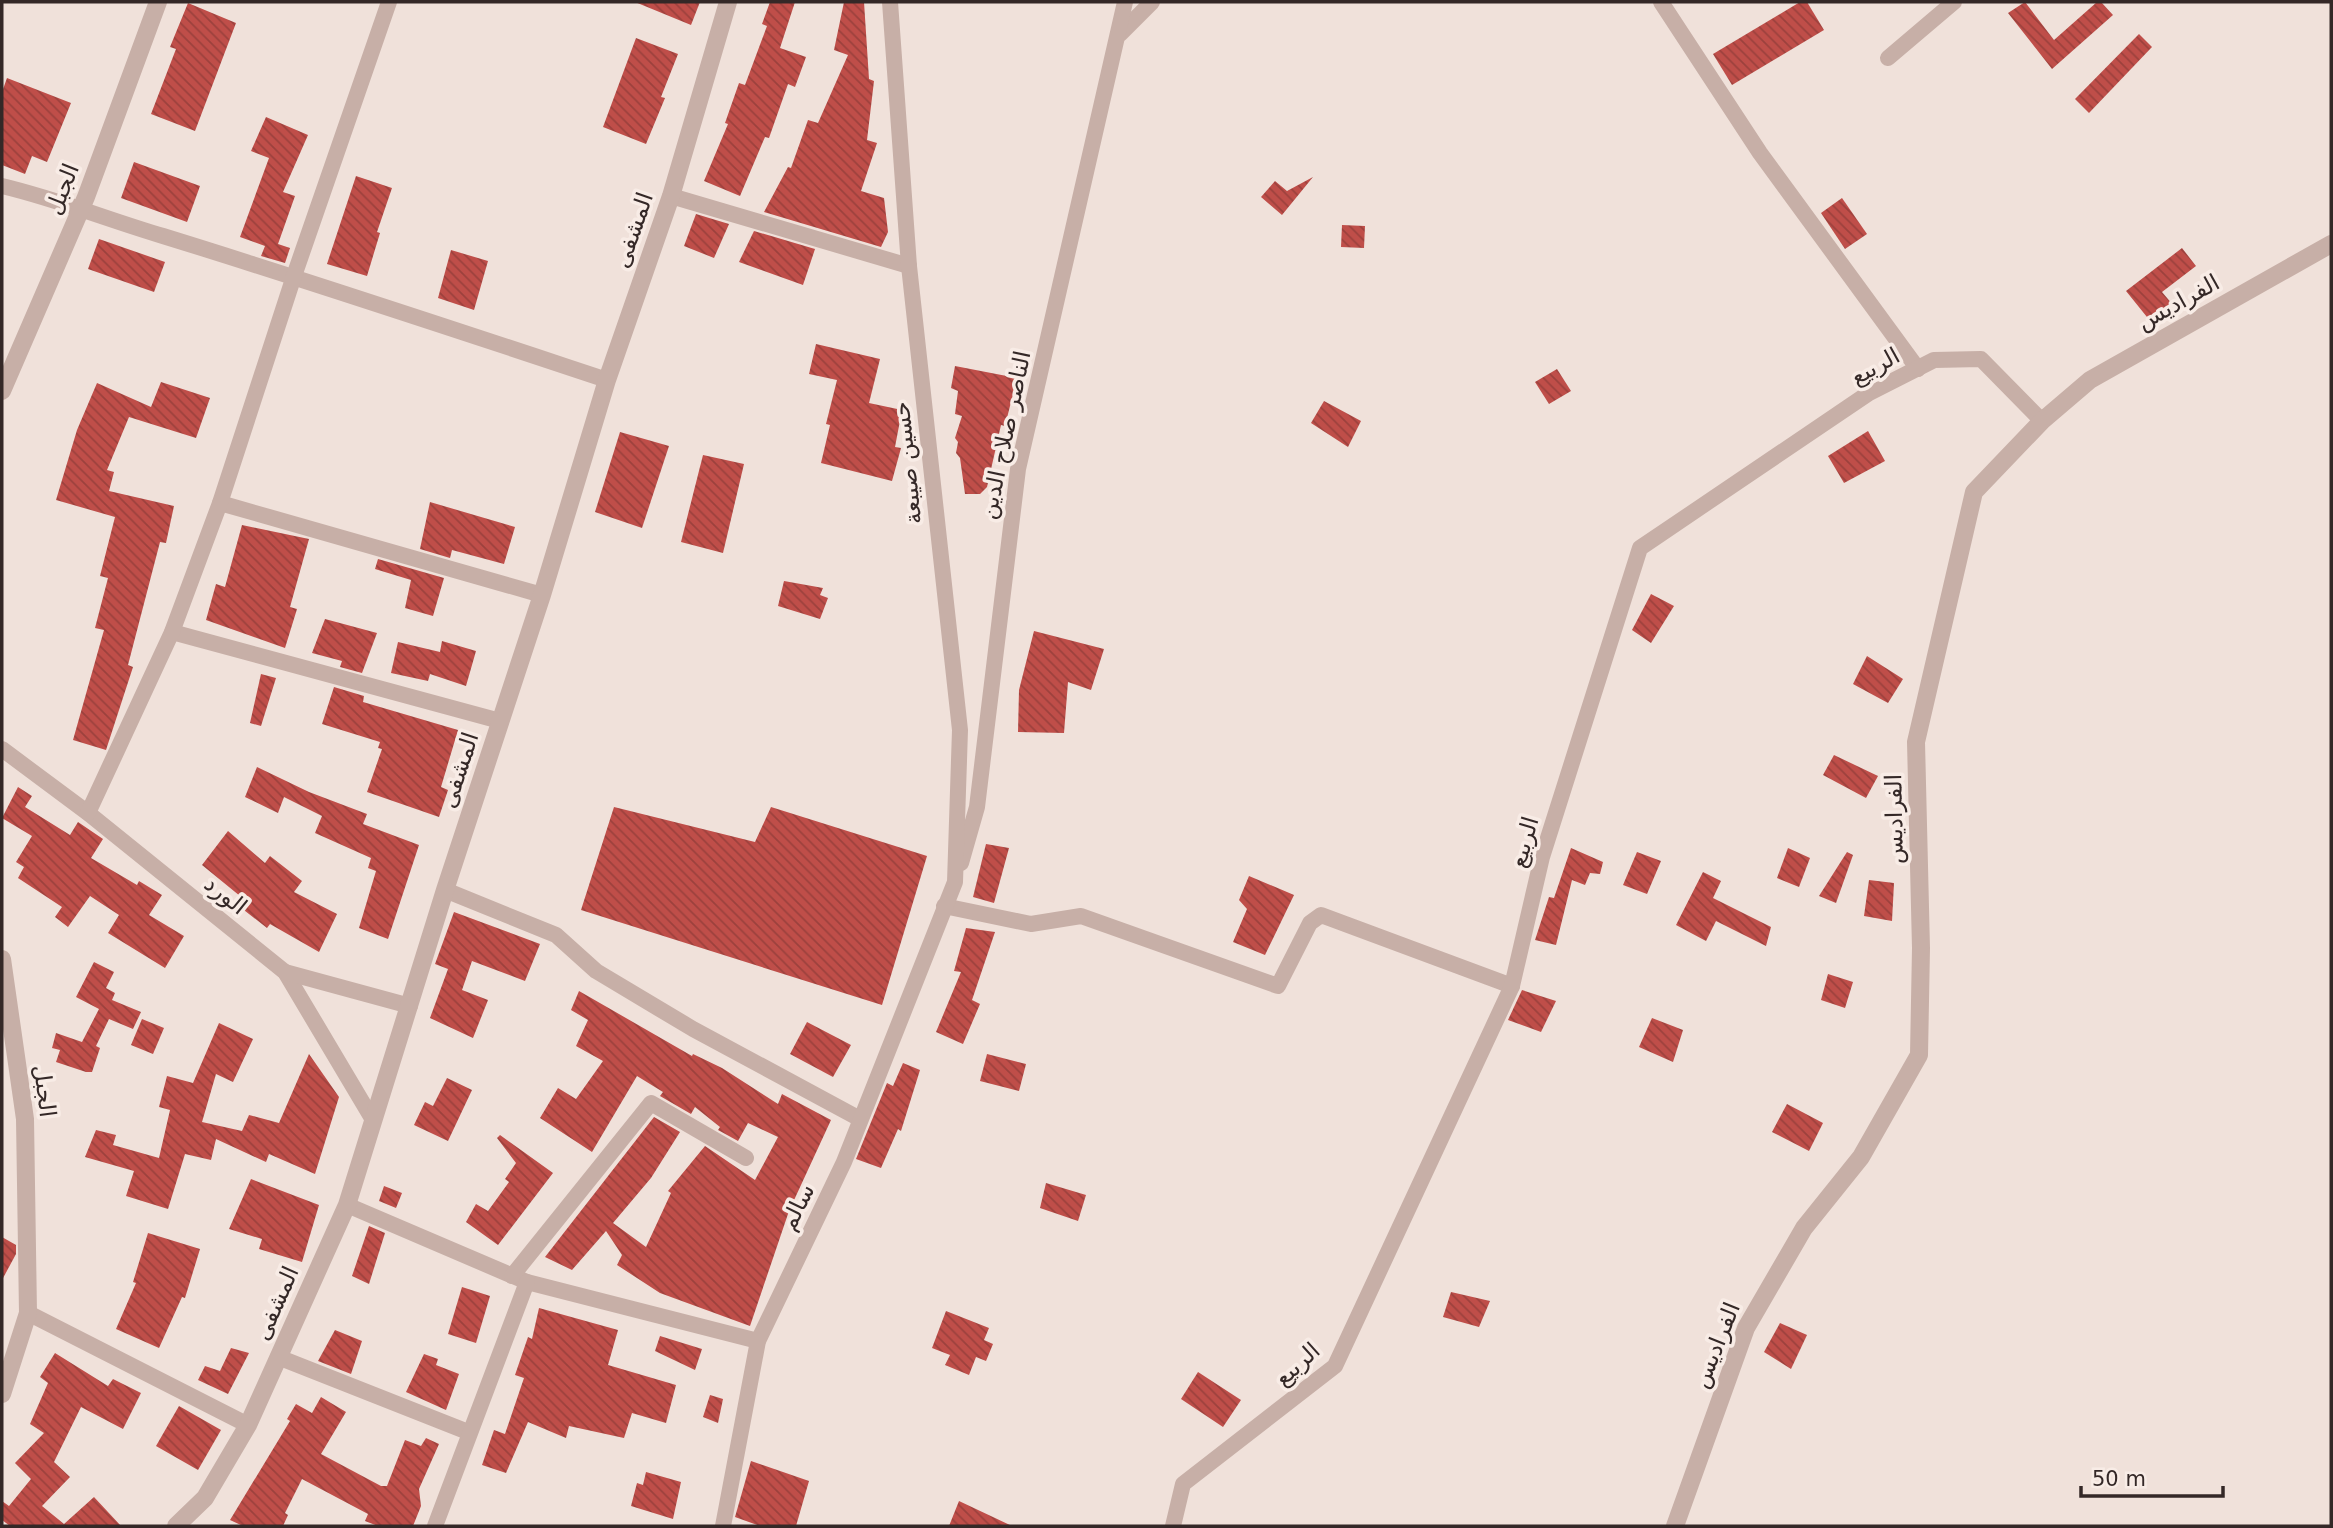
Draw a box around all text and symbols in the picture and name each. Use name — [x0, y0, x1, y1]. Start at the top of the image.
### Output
street label: الجبل — [40, 160, 84, 218]
street label: المشفى — [608, 189, 658, 271]
street label: الفراديس — [2132, 269, 2224, 336]
street label: الربيع — [1846, 342, 1904, 391]
street label: الناصر صلاح الدين — [974, 348, 1037, 522]
street label: حسين صيبعة — [888, 400, 927, 526]
street label: المشفى — [435, 729, 483, 811]
street label: الفراديس — [1880, 774, 1909, 864]
street label: الربيع — [1504, 814, 1545, 871]
street label: الورد — [199, 870, 252, 921]
street label: الجبل — [29, 1063, 61, 1119]
street label: سالم — [775, 1179, 820, 1235]
street label: المشفى — [248, 1262, 304, 1344]
street label: الفراديس — [1687, 1298, 1746, 1392]
street label: الربيع — [1269, 1337, 1326, 1392]
scale bar — [2081, 1454, 2223, 1498]
text: 50 m — [2092, 1467, 2146, 1491]

